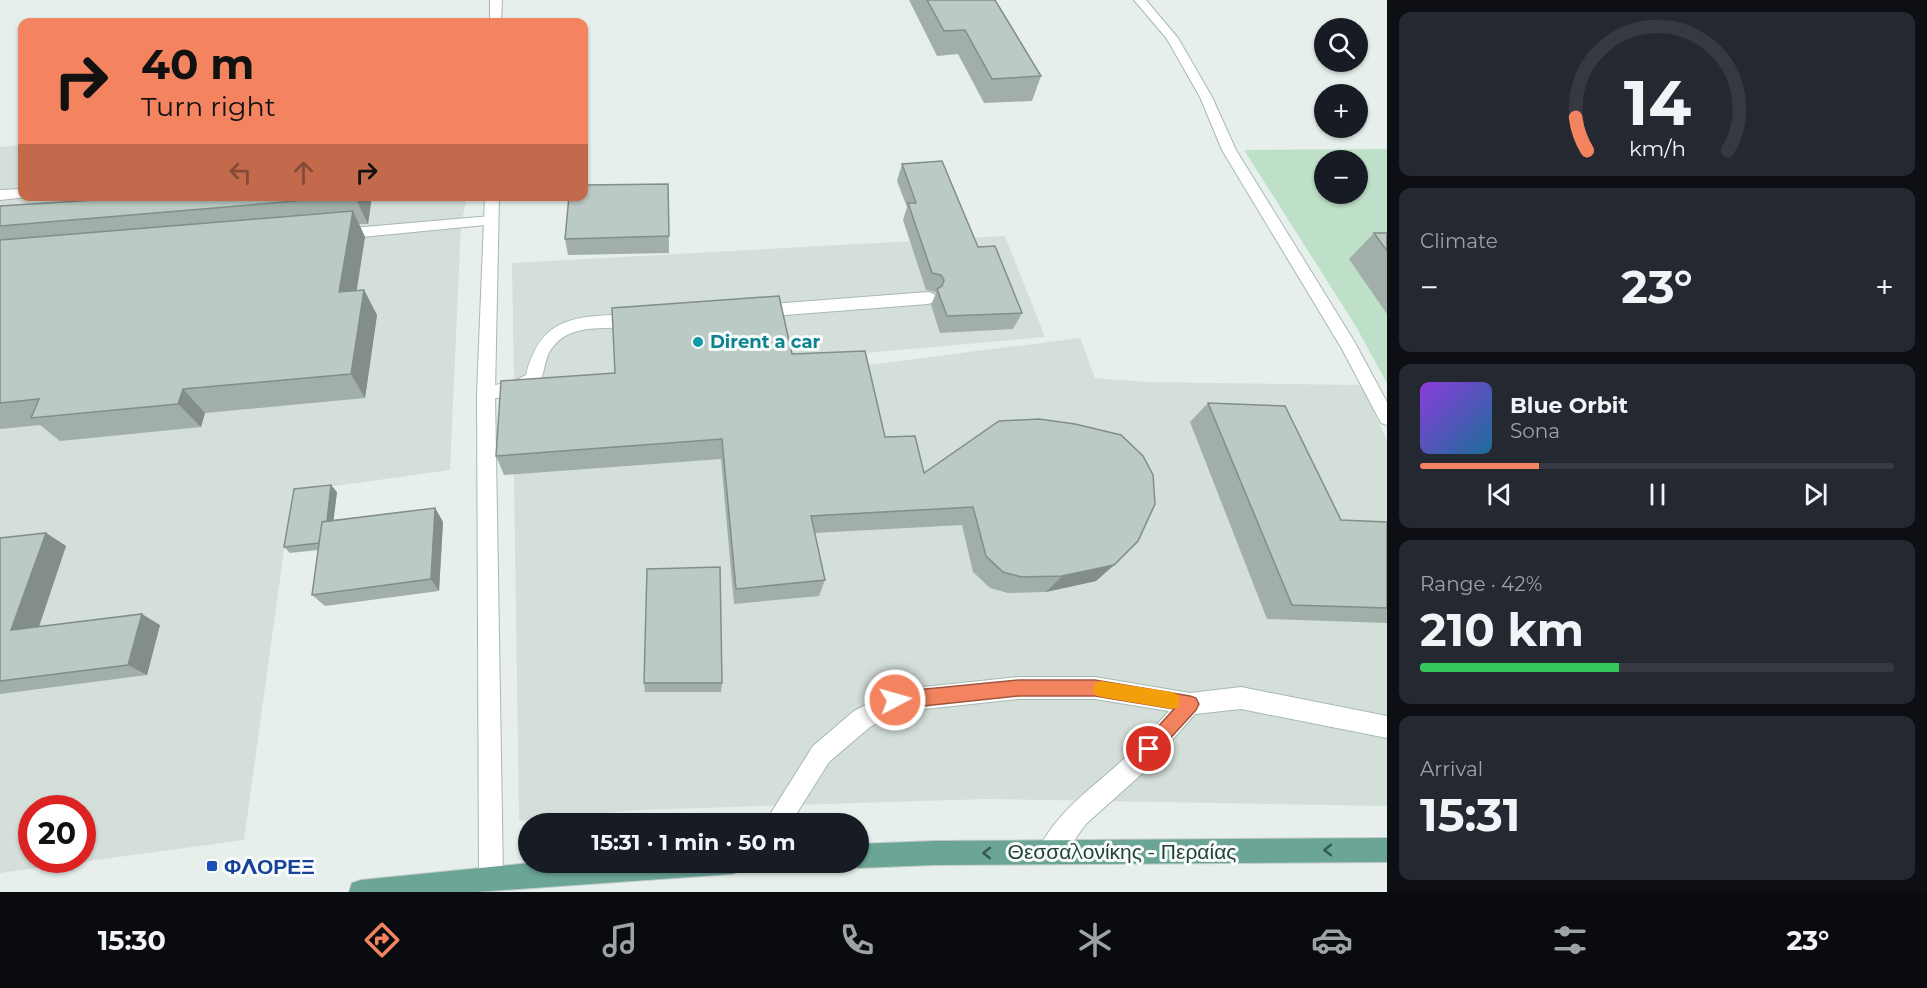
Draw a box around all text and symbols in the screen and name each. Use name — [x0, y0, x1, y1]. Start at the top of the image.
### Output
map controls — [1314, 18, 1368, 204]
button: search — [1314, 18, 1368, 72]
text: 40 m — [141, 38, 254, 90]
icon: right — [42, 42, 120, 120]
text: 14 — [1623, 65, 1691, 141]
button: + — [1314, 84, 1368, 138]
text: Turn right — [141, 90, 276, 123]
text: km/h — [1628, 135, 1686, 161]
button: − — [1314, 150, 1368, 204]
icon: left — [224, 156, 257, 189]
icon: ahead — [287, 156, 320, 189]
icon: right — [350, 156, 383, 189]
text: Climate — [1420, 229, 1498, 253]
text: 23° — [1621, 259, 1693, 314]
text: − — [1420, 267, 1439, 307]
text: + — [1875, 267, 1894, 307]
place label: Dirent a car — [710, 331, 821, 353]
marker: Dirent a car — [691, 335, 705, 349]
text: Blue Orbit — [1510, 392, 1628, 419]
text: Sona — [1510, 419, 1560, 443]
icon: previous — [1483, 478, 1516, 511]
icon: pause — [1641, 478, 1674, 511]
icon: next — [1799, 478, 1832, 511]
text: Range · 42% — [1420, 572, 1542, 596]
text: 210 km — [1420, 602, 1584, 657]
position arrow — [863, 668, 927, 732]
pin — [1123, 723, 1174, 774]
icon: arrive — [1132, 732, 1165, 765]
text: Arrival — [1420, 757, 1483, 781]
text: 15:31 — [1420, 787, 1521, 842]
speed limit sign: 20 — [18, 795, 96, 873]
text: 15:31 · 1 min · 50 m — [591, 829, 796, 856]
street label: Θεσσαλονίκης - Περαίας — [1008, 839, 1236, 864]
one-way arrow — [1324, 844, 1333, 856]
one-way arrow — [982, 847, 991, 859]
place label: ΦΛΟΡΕΞ — [224, 854, 315, 879]
marker: ΦΛΟΡΕΞ — [205, 859, 219, 873]
icon: directions — [361, 919, 403, 961]
icon: music — [599, 919, 641, 961]
icon: phone — [836, 919, 878, 961]
icon: climate — [1074, 919, 1116, 961]
icon: car — [1311, 919, 1353, 961]
icon: filters — [1549, 919, 1591, 961]
text: 15:30 — [98, 924, 166, 957]
text: 23° — [1786, 924, 1829, 957]

